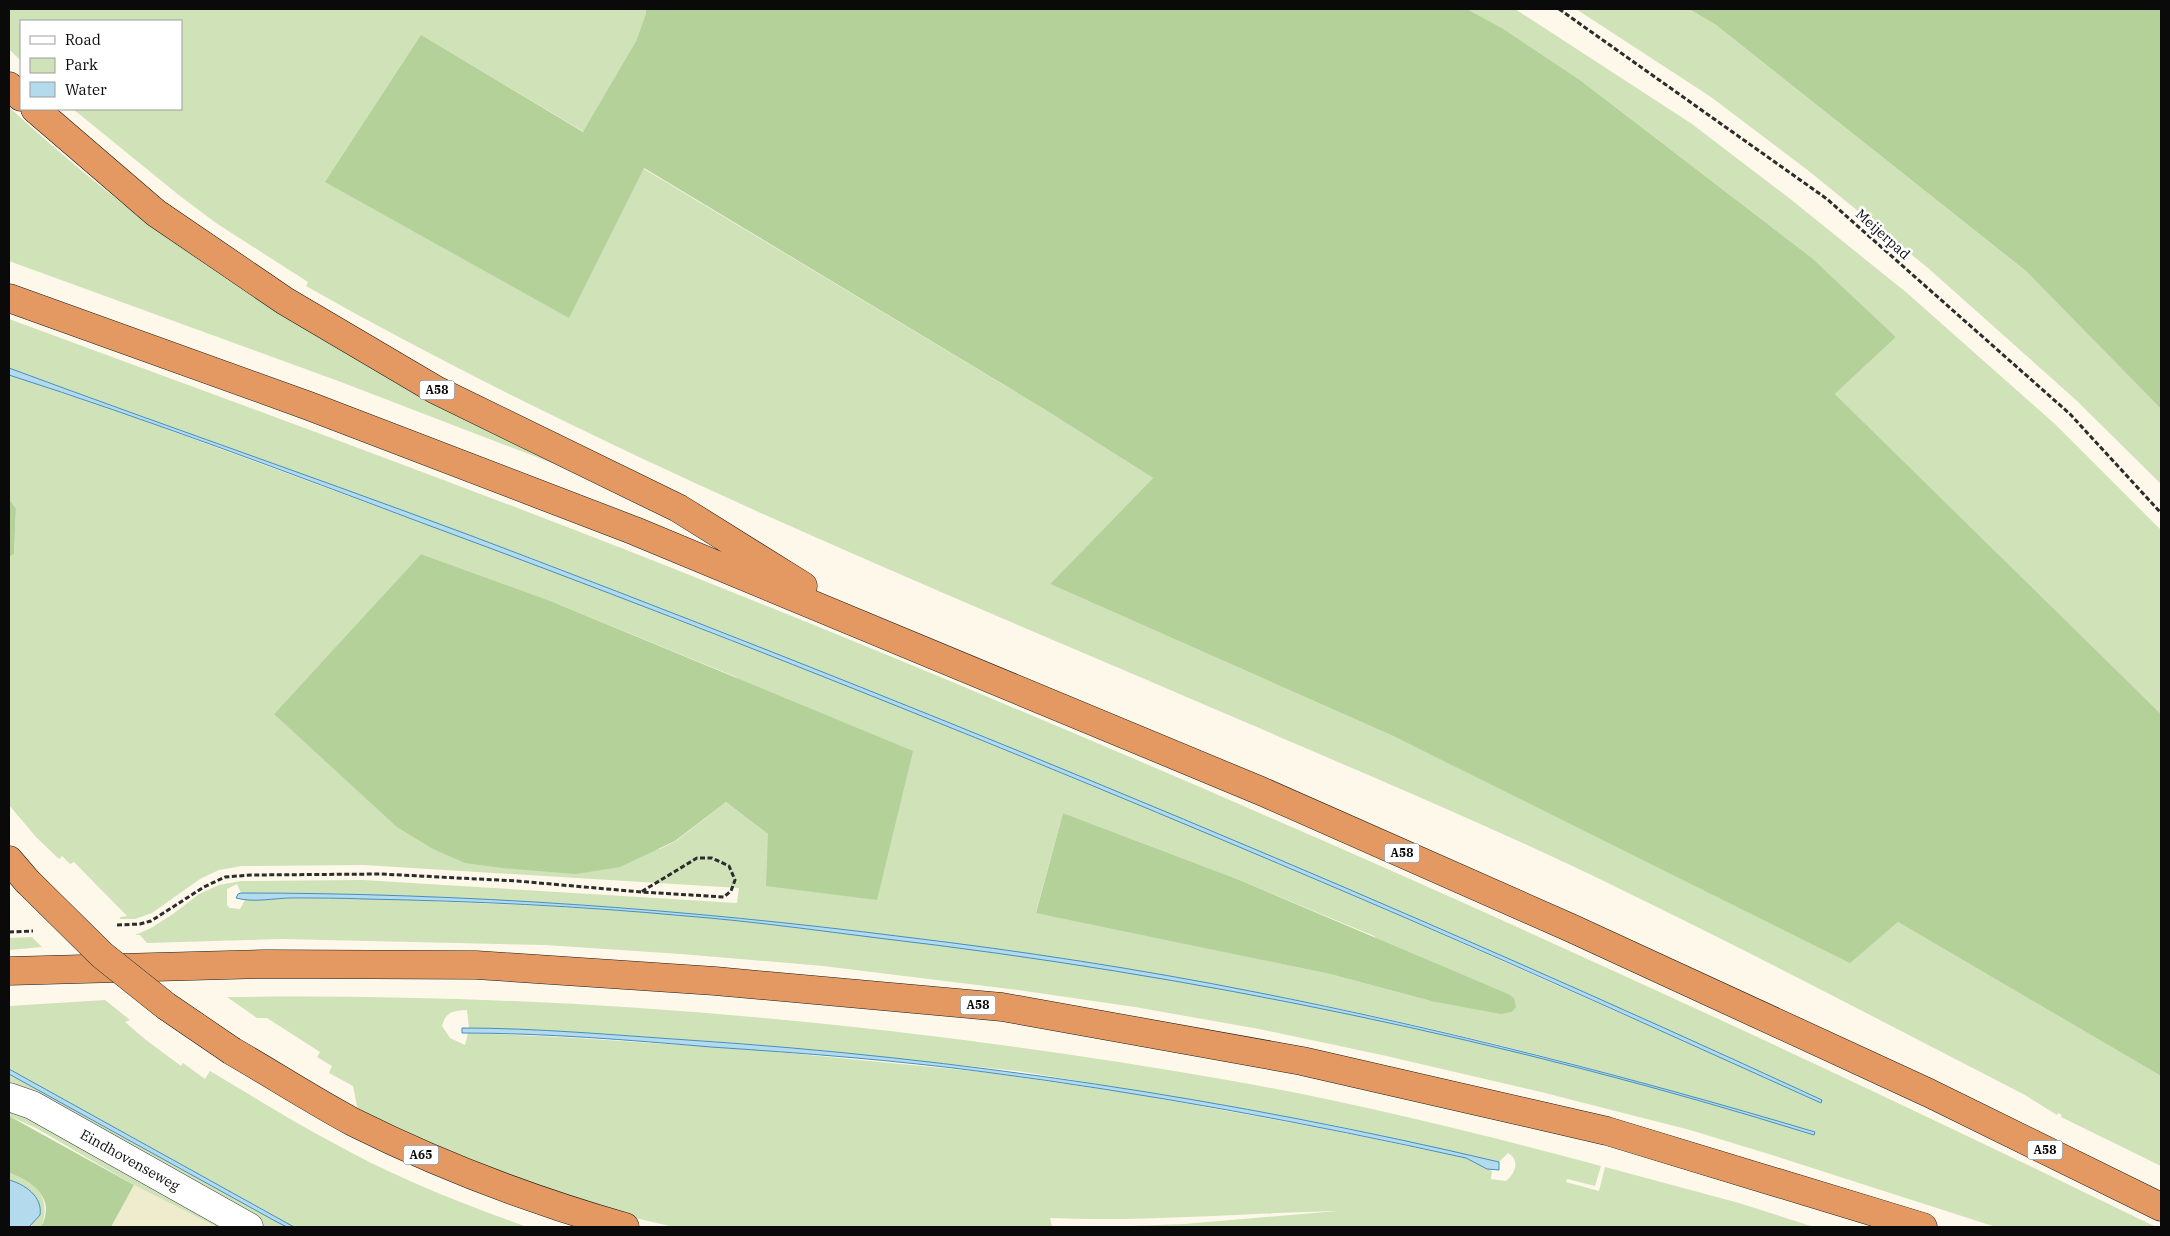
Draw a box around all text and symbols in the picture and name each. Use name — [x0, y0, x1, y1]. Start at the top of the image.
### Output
legend — [20, 20, 182, 110]
text: Road — [65, 30, 101, 49]
text: Park — [65, 55, 98, 74]
text: Water — [65, 80, 107, 99]
street label: Meijerpad — [1852, 205, 1914, 263]
road number: A58 — [420, 380, 454, 400]
road number: A58 — [1384, 844, 1420, 862]
road number: A58 — [960, 996, 996, 1014]
street label: Eindhovenseweg — [77, 1125, 183, 1195]
road number: A58 — [2028, 1140, 2062, 1160]
road number: A65 — [404, 1146, 438, 1164]

